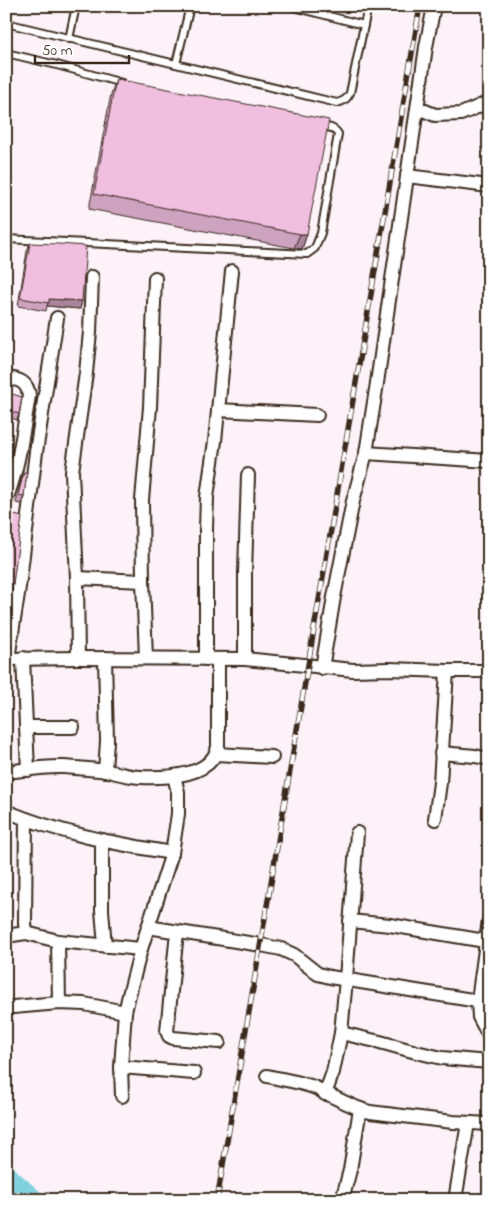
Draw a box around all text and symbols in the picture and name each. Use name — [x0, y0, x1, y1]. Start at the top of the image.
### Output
scale bar — [35, 32, 129, 64]
text: 50 m — [42, 40, 73, 62]

